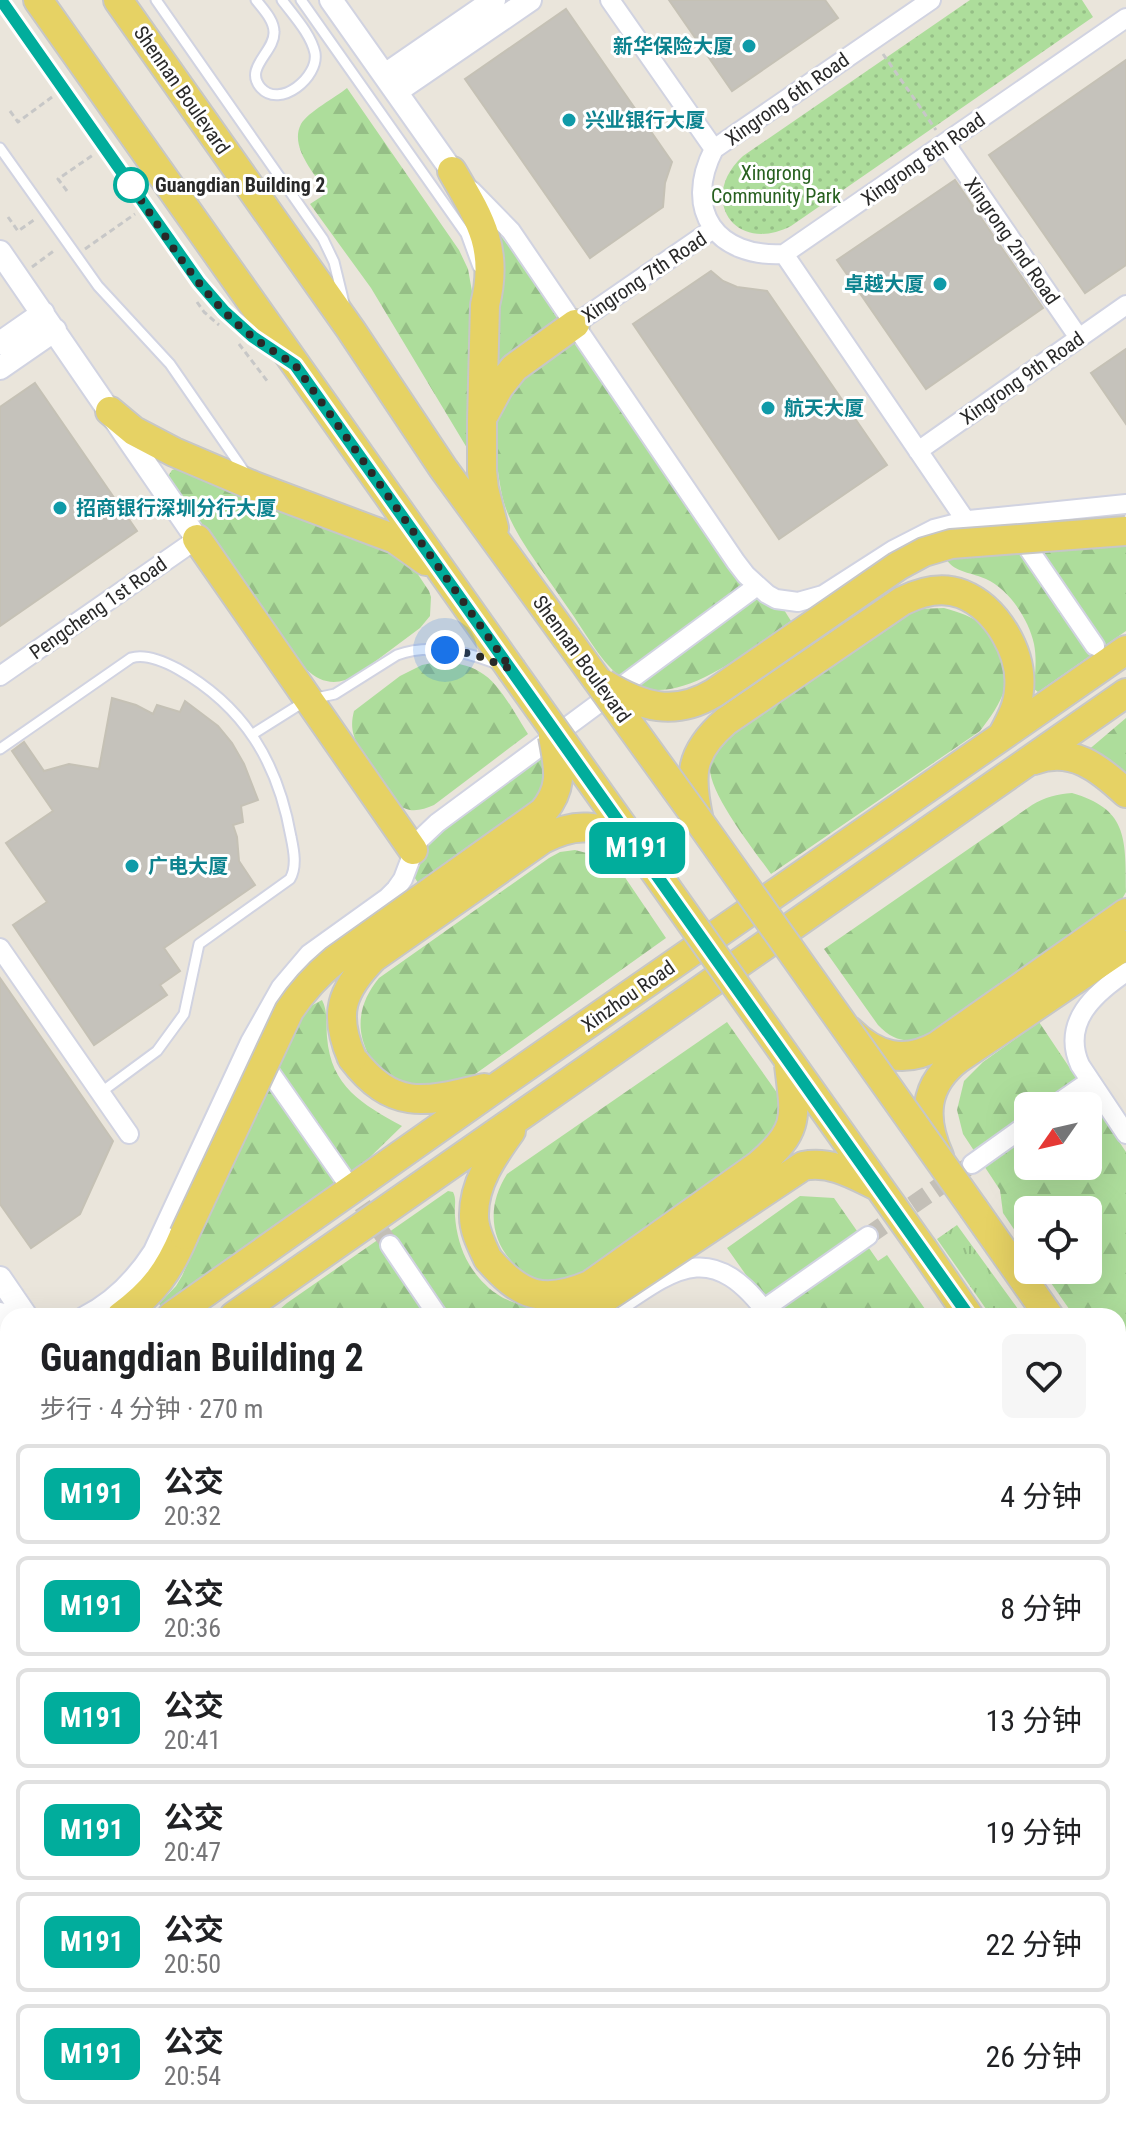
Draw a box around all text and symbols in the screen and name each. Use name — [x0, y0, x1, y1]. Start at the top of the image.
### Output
street label: Shennan Boulevard — [129, 21, 235, 159]
place label: 新华保险大厦 — [613, 34, 733, 58]
marker: 新华保险大厦 — [740, 37, 758, 55]
street label: Xingrong 6th Road — [721, 47, 853, 151]
street label: Xingrong 8th Road — [857, 107, 989, 211]
place label: 兴业银行大厦 — [585, 108, 705, 132]
marker: 兴业银行大厦 — [560, 111, 578, 129]
park label: Xingrong Community Park — [711, 161, 841, 208]
marker: Guangdian Building 2 — [114, 168, 148, 202]
place label: Guangdian Building 2 — [155, 173, 325, 197]
street label: Xingrong 2nd Road — [959, 173, 1065, 309]
street label: Xingrong 7th Road — [577, 226, 711, 328]
place label: 卓越大厦 — [844, 272, 924, 296]
marker: 卓越大厦 — [931, 275, 949, 293]
street label: Xingrong 9th Road — [956, 326, 1088, 430]
place label: 航天大厦 — [784, 396, 864, 420]
marker: 航天大厦 — [759, 399, 777, 417]
place label: 招商银行深圳分行大厦 — [76, 496, 276, 520]
marker: 招商银行深圳分行大厦 — [51, 499, 69, 517]
street label: Pengcheng 1st Road — [25, 552, 171, 664]
street label: Shennan Boulevard — [528, 591, 636, 727]
your location — [425, 630, 465, 670]
line badge: M191 — [581, 822, 693, 874]
text: M191 — [605, 831, 669, 864]
place label: 广电大厦 — [148, 854, 228, 878]
marker: 广电大厦 — [123, 857, 141, 875]
street label: Xinzhou Road — [577, 955, 679, 1037]
north arrow — [1014, 1092, 1102, 1180]
map controls — [1014, 1092, 1102, 1284]
button: locate — [1014, 1196, 1102, 1284]
button: heart — [1002, 1334, 1086, 1418]
text: Guangdian Building 2 — [40, 1336, 364, 1380]
text: 步行 · 4 分钟 · 270 m — [40, 1394, 263, 1424]
text: 公交 — [164, 1464, 224, 1499]
text: M191 — [60, 1477, 124, 1510]
text: 4 分钟 — [1000, 1479, 1082, 1514]
text: 20:32 — [164, 1501, 221, 1531]
text: 公交 — [164, 1576, 224, 1611]
text: M191 — [60, 1589, 124, 1622]
text: 8 分钟 — [1000, 1591, 1082, 1626]
text: 20:36 — [164, 1613, 221, 1643]
text: 公交 — [164, 1688, 224, 1723]
text: M191 — [60, 1701, 124, 1734]
text: 13 分钟 — [985, 1703, 1082, 1738]
text: 20:41 — [164, 1725, 221, 1755]
text: 公交 — [164, 1800, 224, 1835]
text: M191 — [60, 1813, 124, 1846]
text: 19 分钟 — [985, 1815, 1082, 1850]
text: 20:47 — [164, 1837, 221, 1867]
text: 公交 — [164, 1912, 224, 1947]
text: M191 — [60, 1925, 124, 1958]
text: 22 分钟 — [985, 1927, 1082, 1962]
text: 20:50 — [164, 1949, 221, 1979]
text: 公交 — [164, 2024, 224, 2059]
text: M191 — [60, 2037, 124, 2070]
text: 26 分钟 — [985, 2039, 1082, 2074]
text: 20:54 — [164, 2061, 221, 2091]

